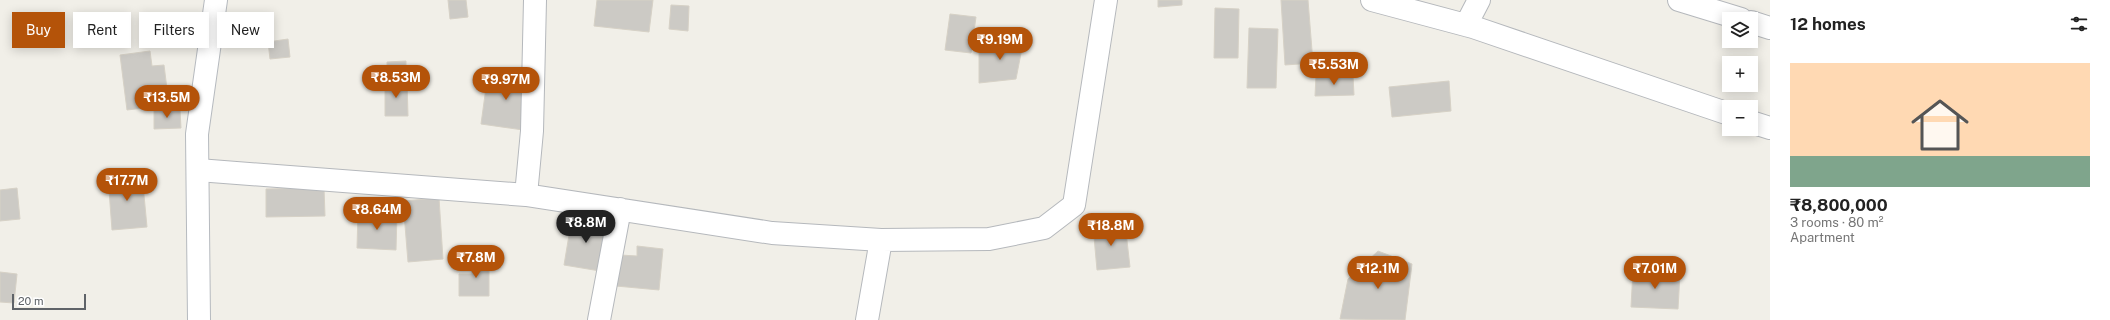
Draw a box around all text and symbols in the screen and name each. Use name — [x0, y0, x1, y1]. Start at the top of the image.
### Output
chip: Buy — [12, 12, 65, 48]
chip: Rent — [73, 12, 131, 48]
chip: Filters — [139, 12, 209, 48]
chip: New — [217, 12, 274, 48]
map controls — [1722, 12, 1758, 136]
button: layers — [1722, 12, 1758, 48]
icon: filters — [2068, 13, 2090, 35]
text: 12 homes — [1790, 14, 1866, 34]
pin: ₹9.19M — [967, 27, 1033, 61]
text: ₹9.19M — [977, 32, 1023, 47]
pin: ₹5.53M — [1301, 52, 1367, 86]
button: + — [1722, 56, 1758, 92]
text: ₹5.53M — [1309, 57, 1359, 72]
pin: ₹8.53M — [363, 65, 429, 99]
pin: ₹9.97M — [473, 67, 539, 101]
text: ₹8.53M — [371, 70, 421, 85]
text: ₹9.97M — [482, 72, 530, 87]
pin: ₹13.5M — [134, 85, 200, 119]
icon: home — [1904, 89, 1976, 161]
text: ₹13.5M — [144, 90, 190, 105]
button: − — [1722, 100, 1758, 136]
pin: ₹17.7M — [94, 168, 160, 202]
text: ₹17.7M — [105, 173, 149, 188]
text: ₹8,800,000 — [1790, 195, 1888, 215]
pin: ₹8.64M — [344, 197, 410, 231]
text: ₹8.64M — [352, 202, 402, 217]
pin: ₹8.8M — [558, 210, 614, 244]
pin: ₹18.8M — [1078, 213, 1144, 247]
text: ₹8.8M — [565, 215, 607, 230]
text: 3 rooms · 80 m² — [1790, 215, 1883, 230]
text: ₹18.8M — [1088, 218, 1134, 233]
text: Apartment — [1790, 230, 1855, 245]
pin: ₹7.8M — [448, 245, 504, 279]
text: ₹7.8M — [456, 250, 496, 265]
pin: ₹12.1M — [1345, 256, 1411, 290]
pin: ₹7.01M — [1622, 256, 1688, 290]
text: ₹12.1M — [1356, 261, 1400, 276]
text: ₹7.01M — [1633, 261, 1677, 276]
scale bar — [12, 292, 86, 311]
text: 20 m — [18, 295, 43, 307]

